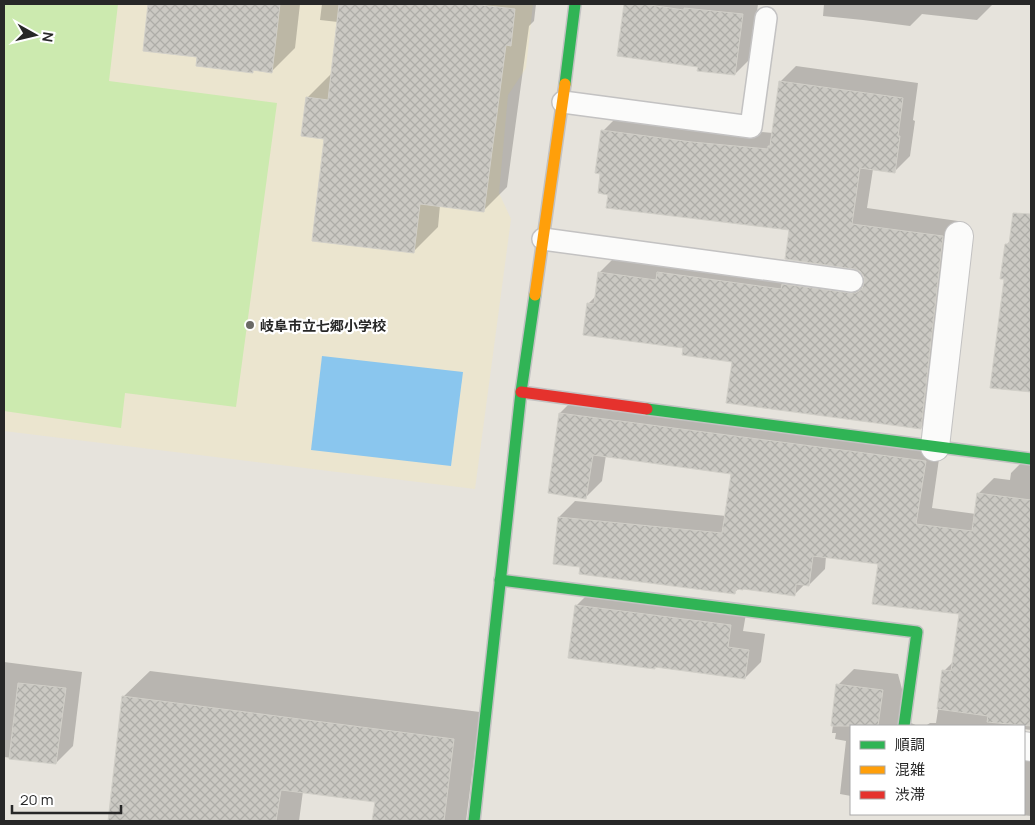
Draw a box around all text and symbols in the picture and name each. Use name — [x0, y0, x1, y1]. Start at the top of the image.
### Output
north arrow — [10, 10, 60, 60]
text: N — [38, 31, 58, 43]
place label: 岐阜市立七郷小学校 — [260, 316, 386, 335]
marker: 岐阜市立七郷小学校 — [244, 319, 256, 331]
legend — [850, 725, 1025, 815]
text: 順調 — [895, 734, 925, 755]
text: 混雑 — [895, 759, 925, 780]
scale bar — [12, 782, 121, 814]
text: 渋滞 — [895, 784, 925, 805]
text: 20 m — [20, 789, 53, 810]

